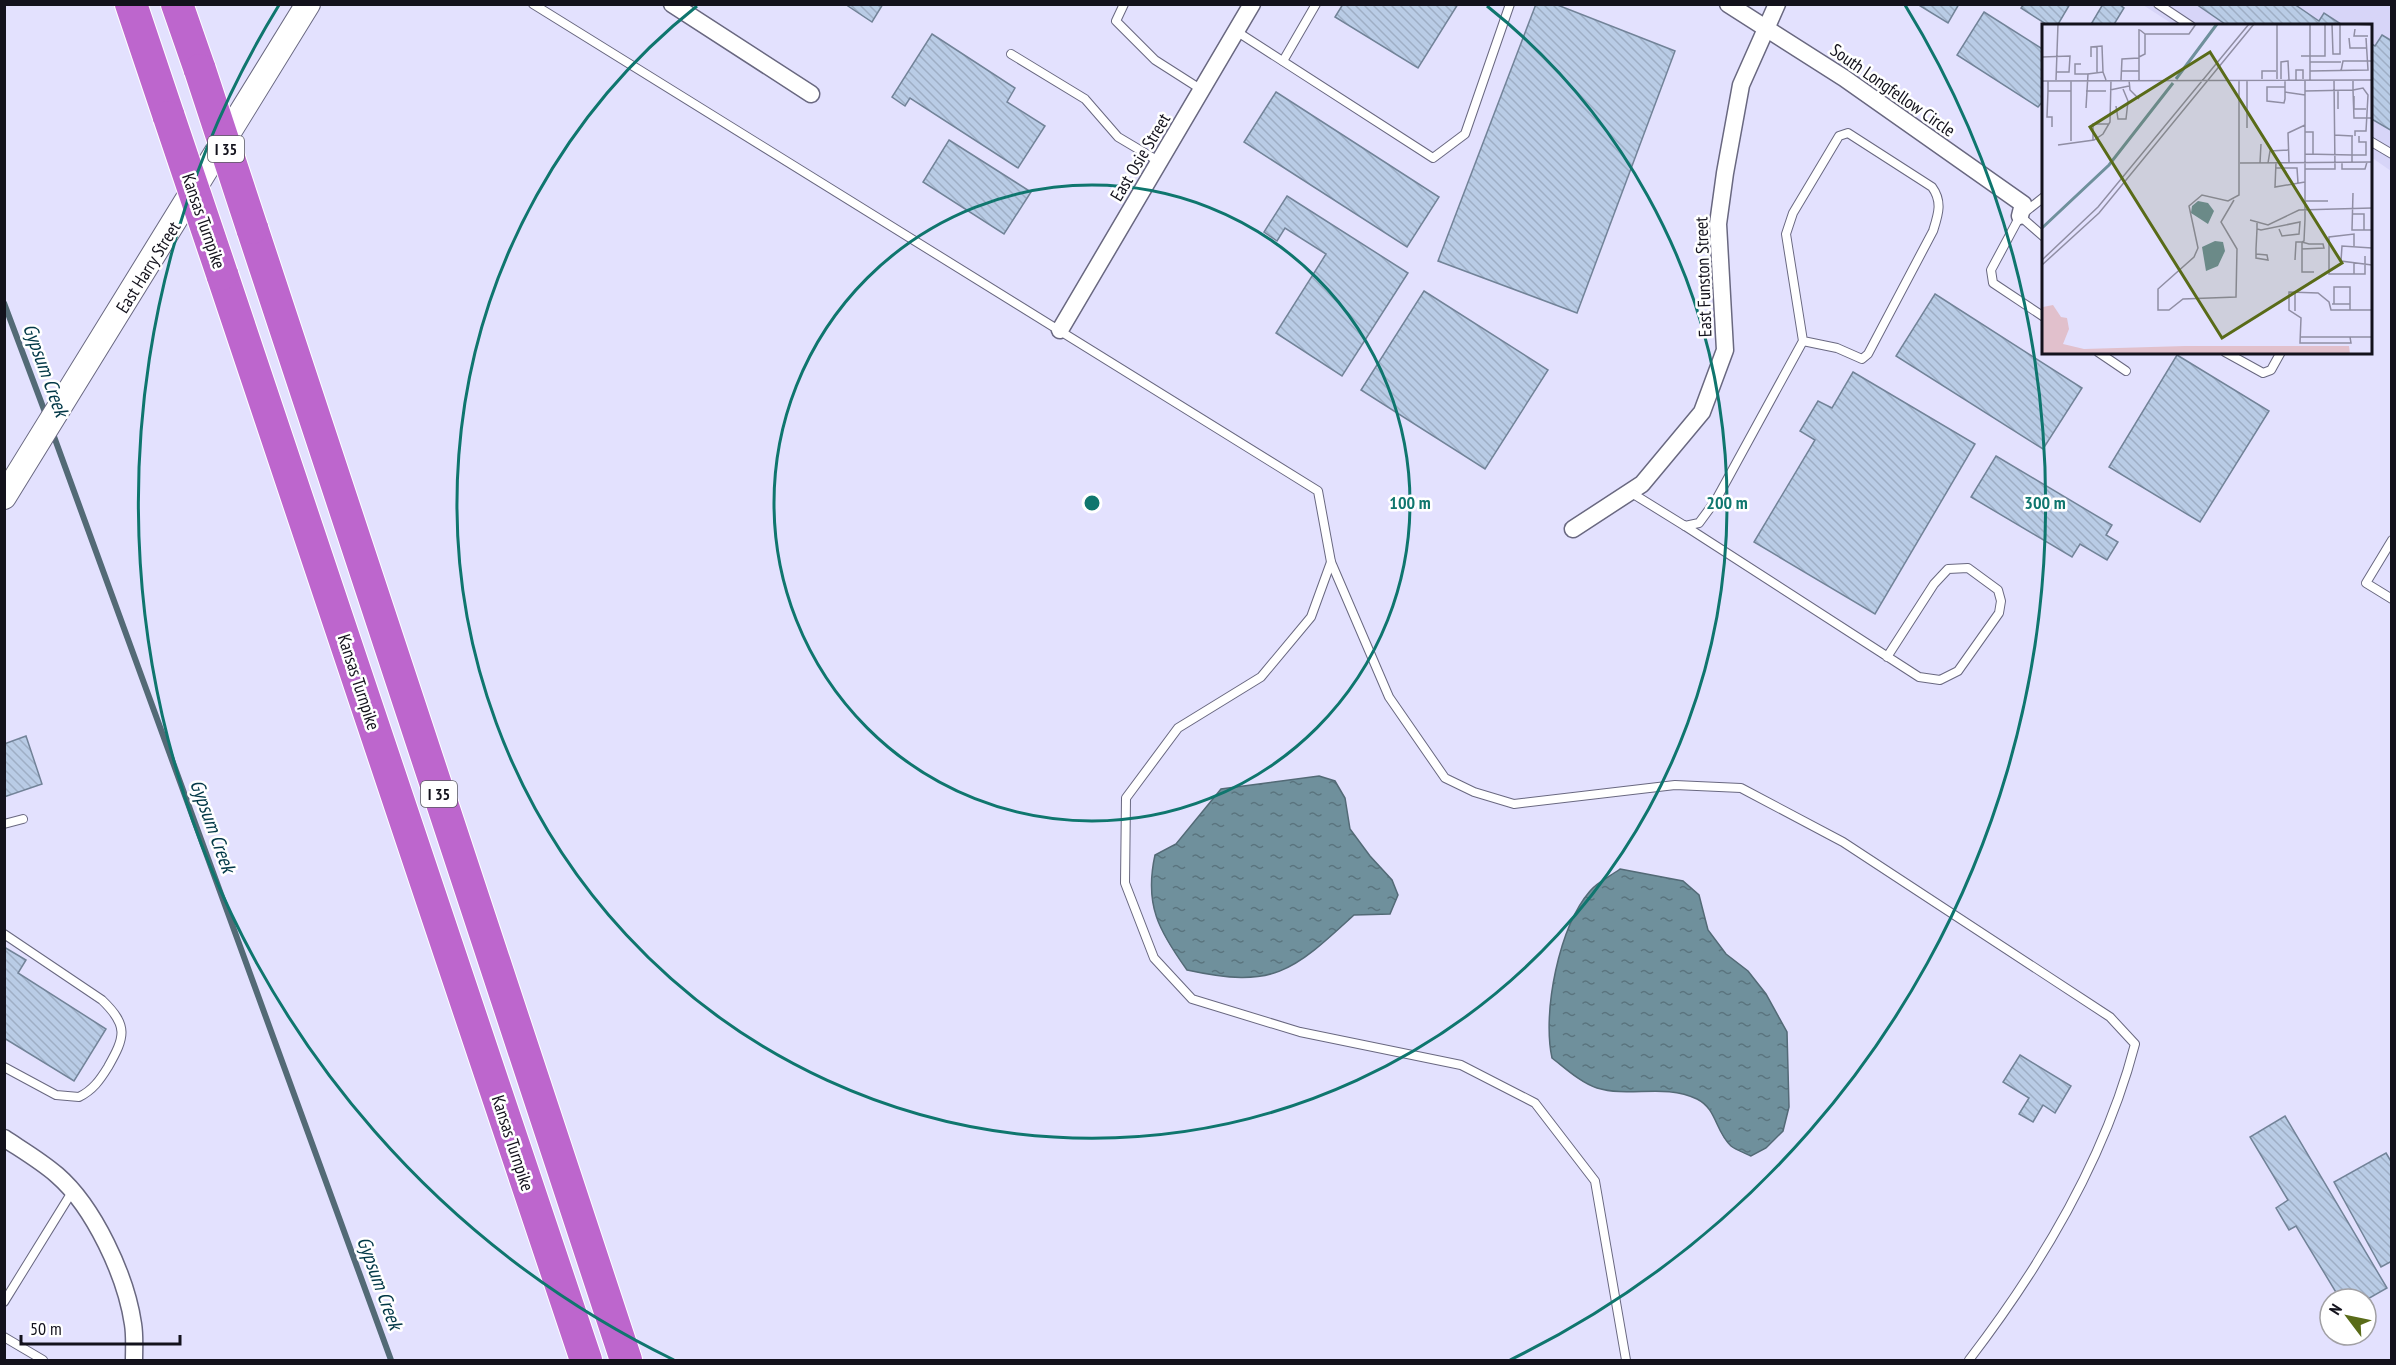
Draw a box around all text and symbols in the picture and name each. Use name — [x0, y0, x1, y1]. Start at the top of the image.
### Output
inset map — [2042, 24, 2372, 354]
street label: South Longfellow Circle — [1826, 38, 1960, 142]
street label: East Osie Street — [1105, 109, 1175, 205]
road number: I 35 — [208, 136, 244, 162]
street label: Kansas Turnpike — [177, 170, 231, 272]
street label: East Funston Street — [1689, 216, 1717, 338]
street label: East Harry Street — [111, 217, 185, 317]
water label: Gypsum Creek — [17, 320, 76, 422]
text: 100 m — [1389, 491, 1431, 514]
text: 200 m — [1706, 491, 1748, 514]
text: 300 m — [2024, 491, 2066, 514]
centre of rings — [1082, 493, 1102, 513]
street label: Kansas Turnpike — [333, 631, 385, 733]
water label: Gypsum Creek — [184, 776, 243, 878]
road number: I 35 — [421, 781, 457, 807]
street label: Kansas Turnpike — [487, 1092, 539, 1194]
water label: Gypsum Creek — [351, 1233, 410, 1335]
north arrow — [2318, 1287, 2378, 1347]
text: N — [2325, 1300, 2346, 1318]
scale bar — [21, 1308, 180, 1346]
text: 50 m — [30, 1317, 62, 1340]

